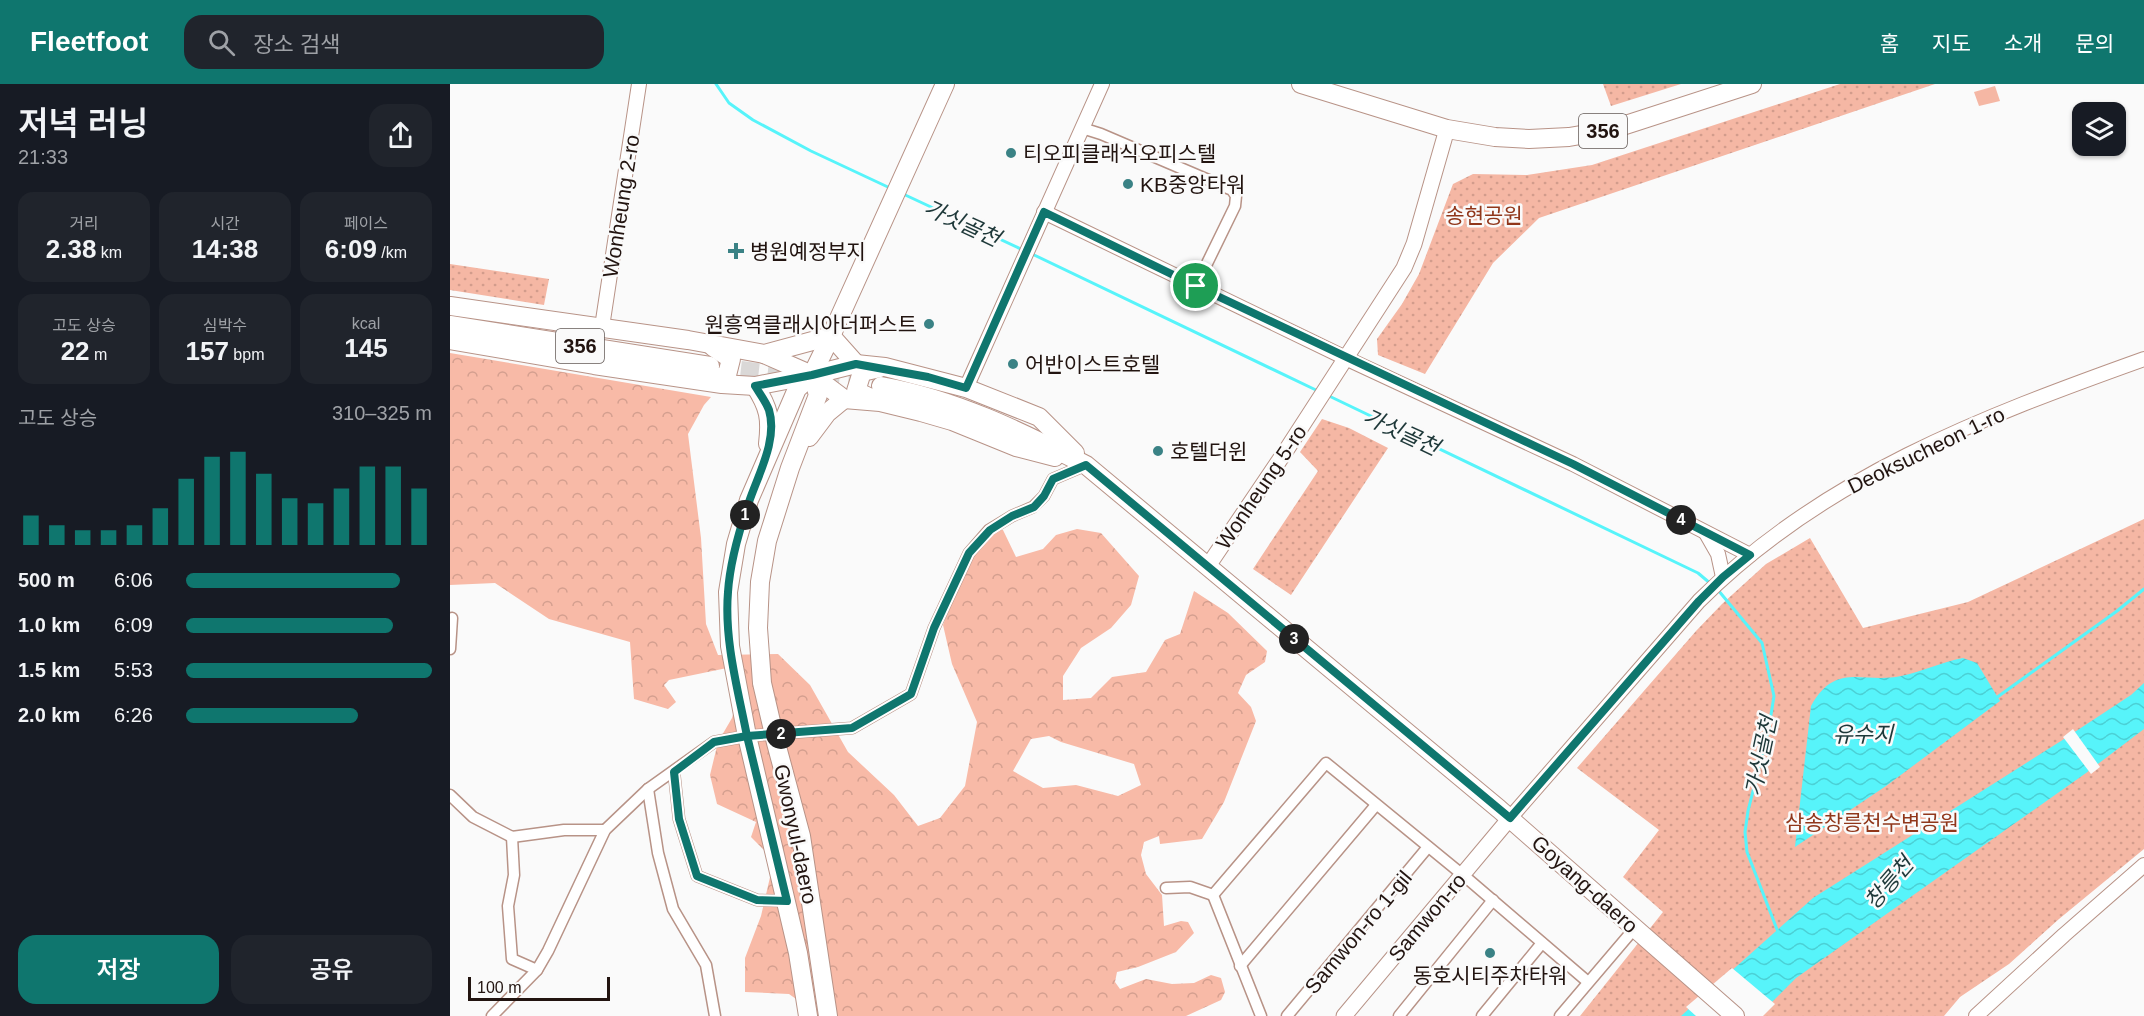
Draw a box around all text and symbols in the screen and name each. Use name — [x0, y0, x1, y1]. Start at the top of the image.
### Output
search box — [184, 15, 604, 69]
text: Fleetfoot — [30, 26, 148, 57]
icon: search — [205, 26, 238, 59]
text: 장소 검색 — [253, 32, 340, 57]
text: 홈 — [1880, 32, 1899, 55]
text: 지도 — [1932, 32, 1971, 55]
text: 소개 — [2004, 32, 2042, 55]
text: 문의 — [2075, 32, 2114, 55]
map controls — [2072, 102, 2126, 156]
button: layers — [2072, 102, 2126, 156]
button: share — [369, 104, 432, 167]
text: 저녁 러닝 — [18, 105, 149, 142]
road number: 356 — [1579, 114, 1627, 148]
street label: Wonheung 2-ro — [598, 133, 644, 279]
place label: 티오피클래식오피스텔 — [1023, 142, 1216, 165]
text: 21:33 — [18, 146, 68, 168]
marker: 티오피클래식오피스텔 — [1004, 146, 1018, 160]
place label: KB중앙타워 — [1140, 173, 1245, 196]
marker: KB중앙타워 — [1121, 177, 1135, 191]
water label: 가싯골천 — [920, 195, 1006, 253]
park label: 송현공원 — [1445, 204, 1523, 227]
text: 거리 — [69, 215, 99, 232]
text: 시간 — [210, 215, 240, 232]
text: 페이스 — [344, 215, 388, 232]
text: 2.38 — [46, 234, 96, 264]
text: 14:38 — [192, 234, 258, 264]
text: 6:09 — [325, 234, 377, 264]
place label: 병원예정부지 — [750, 240, 866, 263]
marker: 병원예정부지 — [727, 242, 745, 260]
text: km — [96, 244, 122, 261]
text: /km — [377, 244, 407, 261]
pin — [1170, 260, 1221, 311]
icon: arrive — [1179, 269, 1212, 302]
place label: 원흥역클래시아더퍼스트 — [704, 313, 917, 336]
text: kcal — [352, 315, 380, 332]
text: 고도 상승 — [52, 317, 116, 334]
text: 심박수 — [203, 317, 247, 334]
marker: 원흥역클래시아더퍼스트 — [922, 317, 936, 331]
road number: 356 — [556, 329, 604, 363]
text: 145 — [344, 333, 388, 363]
text: 22 — [61, 336, 90, 366]
text: 157 — [186, 336, 229, 366]
text: m — [90, 346, 107, 363]
text: bpm — [229, 346, 264, 363]
place label: 어반이스트호텔 — [1025, 353, 1160, 376]
marker: 어반이스트호텔 — [1006, 357, 1020, 371]
text: 310–325 m — [332, 402, 432, 424]
street label: Deoksucheon 1-ro — [1844, 402, 2008, 498]
water label: 가싯골천 — [1359, 404, 1445, 462]
text: 고도 상승 — [18, 407, 97, 429]
street label: Wonheung 5-ro — [1211, 421, 1311, 553]
place label: 호텔더윈 — [1170, 440, 1247, 463]
marker: 호텔더윈 — [1151, 444, 1165, 458]
pin: 1 — [730, 500, 760, 530]
pin: 4 — [1666, 505, 1696, 535]
text: 1 — [741, 506, 749, 523]
text: 4 — [1677, 511, 1685, 528]
text: 500 m — [18, 569, 75, 591]
text: 6:06 — [114, 569, 153, 591]
text: 1.0 km — [18, 614, 80, 636]
text: 6:09 — [114, 614, 153, 636]
pin: 3 — [1279, 624, 1309, 654]
text: 3 — [1290, 630, 1298, 647]
text: 1.5 km — [18, 659, 80, 681]
text: 5:53 — [114, 659, 153, 681]
text: 2.0 km — [18, 704, 80, 726]
text: 6:26 — [114, 704, 153, 726]
water label: 가싯골천 — [1740, 711, 1782, 798]
pin: 2 — [766, 719, 796, 749]
water label: 유수지 — [1833, 722, 1895, 747]
text: 2 — [777, 725, 785, 742]
street label: Gwonyul-daero — [770, 762, 822, 906]
park label: 삼송창릉천수변공원 — [1785, 811, 1959, 834]
street label: Goyang-daero — [1527, 831, 1643, 937]
water label: 창릉천 — [1860, 850, 1920, 914]
street label: Samwon-ro 1-gil — [1300, 866, 1416, 998]
street label: Samwon-ro — [1384, 868, 1470, 966]
button: 저장 — [18, 935, 219, 1004]
button: 공유 — [231, 935, 432, 1004]
marker: 동호시티주차타워 — [1483, 946, 1497, 960]
place label: 동호시티주차타워 — [1413, 964, 1567, 987]
scale bar — [468, 974, 610, 1002]
text: 100 m — [477, 979, 521, 996]

